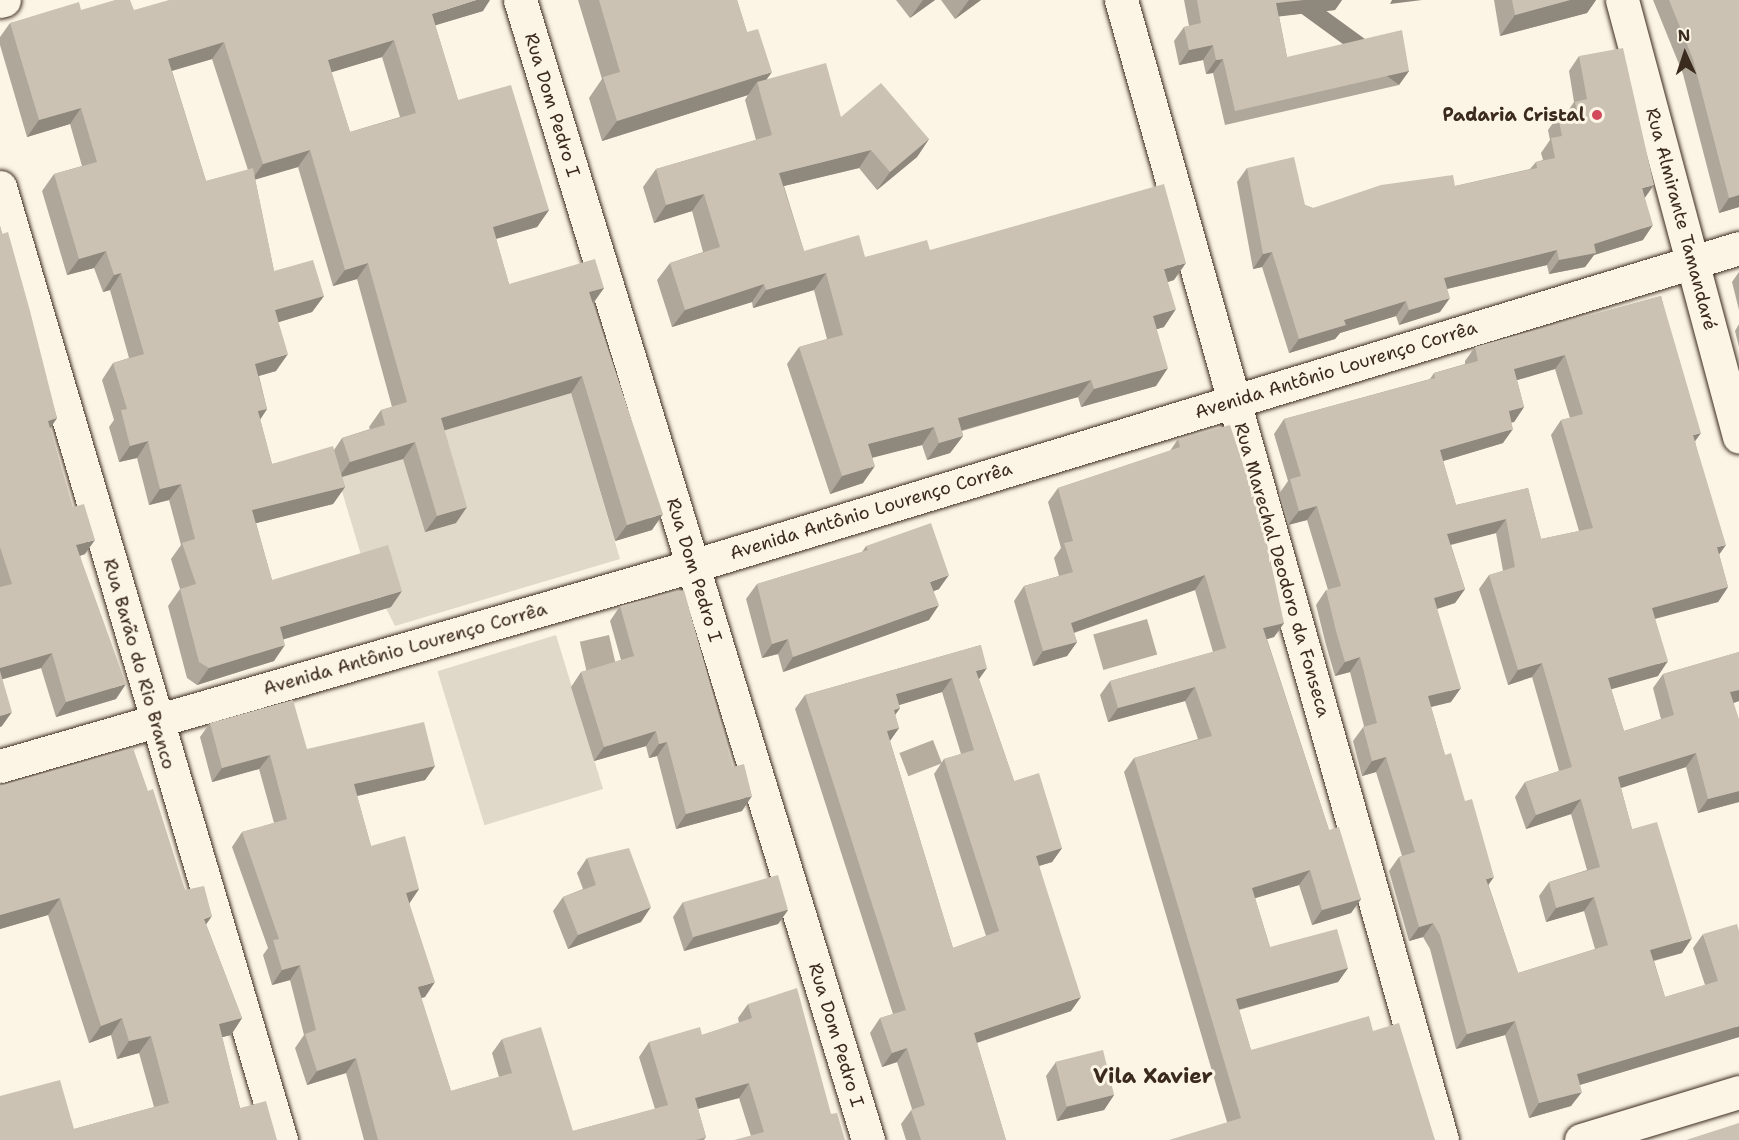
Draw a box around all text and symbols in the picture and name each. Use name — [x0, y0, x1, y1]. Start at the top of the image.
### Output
north arrow — [1655, 24, 1715, 84]
text: N — [1677, 25, 1691, 46]
street label: Rua Dom Pedro I — [520, 30, 584, 180]
place label: Padaria Cristal — [1442, 104, 1585, 126]
street label: Rua Almirante Tamandaré — [1641, 106, 1721, 332]
marker: Padaria Cristal — [1590, 108, 1604, 122]
street label: Avenida Antônio Lourenço Corrêa — [1192, 317, 1480, 423]
street label: Rua Marechal Deodoro da Fonseca — [1230, 420, 1334, 720]
street label: Avenida Antônio Lourenço Corrêa — [727, 458, 1015, 564]
street label: Rua Dom Pedro I — [662, 495, 726, 645]
street label: Rua Barão do Rio Branco — [99, 556, 179, 772]
street label: Avenida Antônio Lourenço Corrêa — [261, 598, 549, 700]
street label: Rua Dom Pedro I — [804, 960, 868, 1110]
district label: Vila Xavier — [1093, 1063, 1213, 1089]

